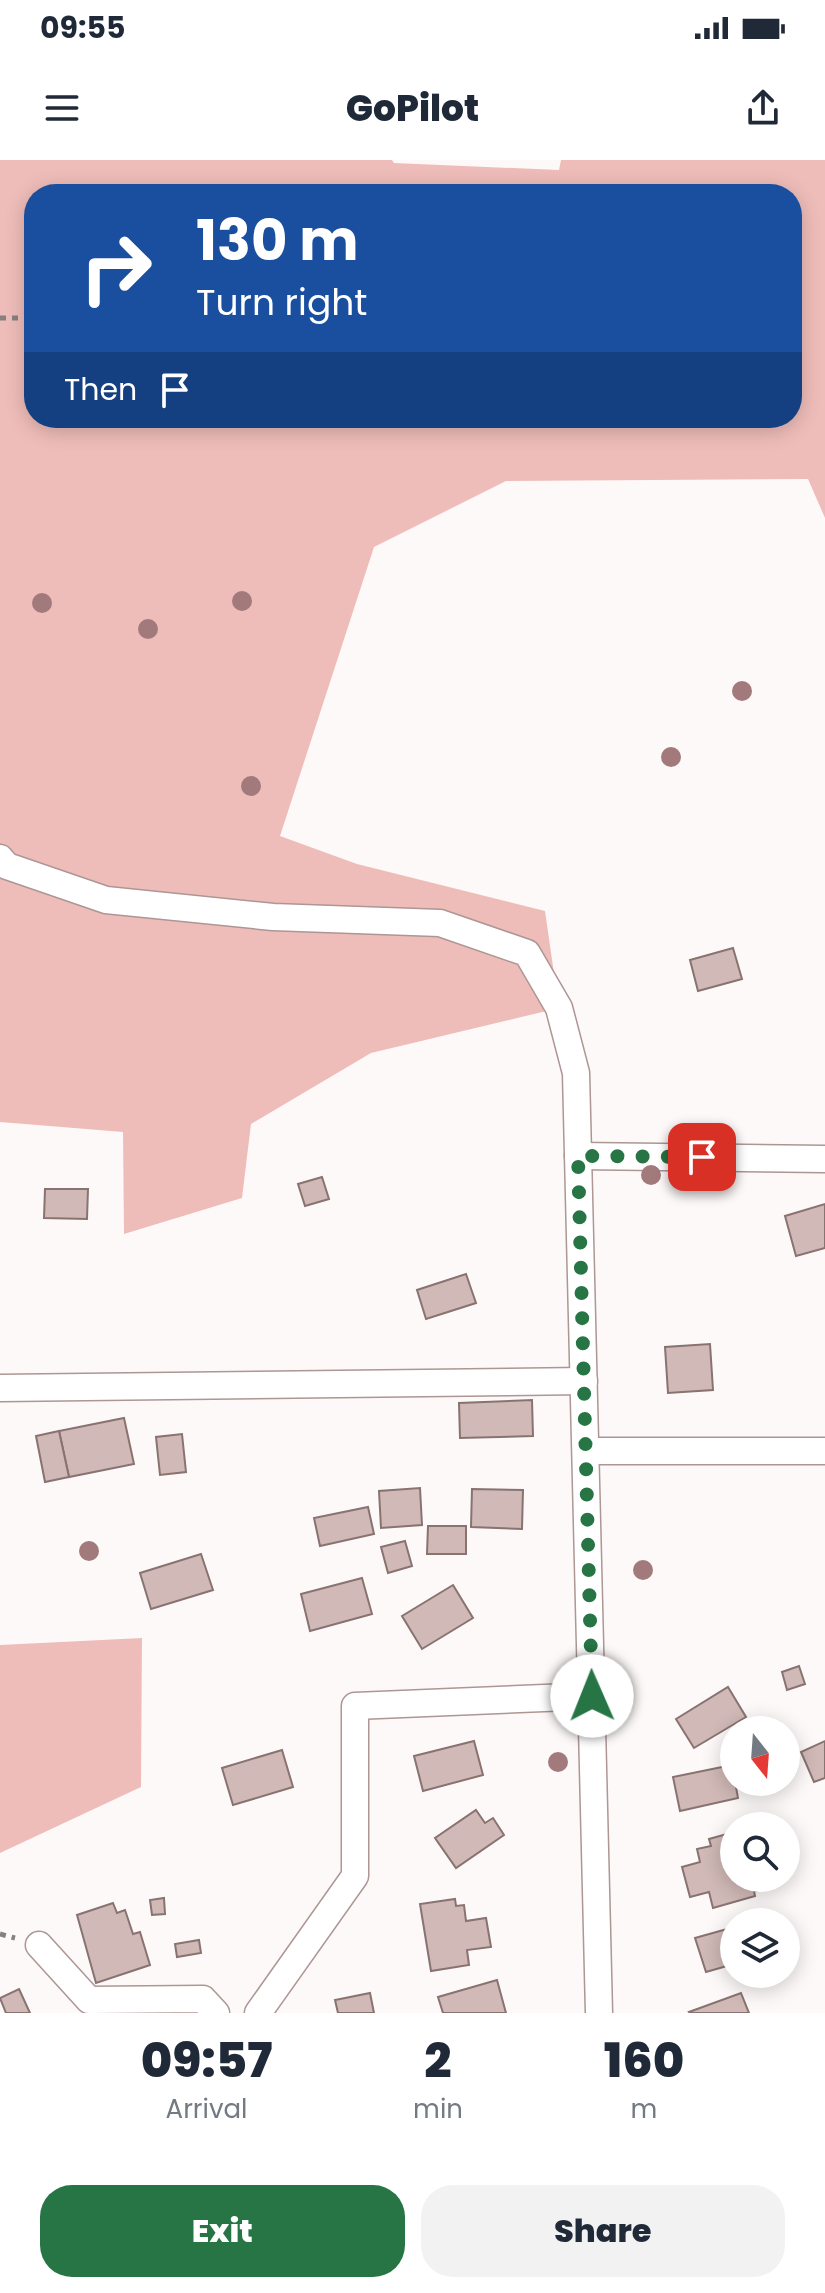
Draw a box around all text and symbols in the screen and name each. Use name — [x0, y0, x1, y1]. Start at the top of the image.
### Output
text: 09:55 — [40, 6, 126, 49]
text: GoPilot — [346, 83, 479, 134]
icon: menu — [40, 86, 84, 130]
icon: share — [741, 86, 785, 130]
text: 130 m — [196, 201, 359, 280]
icon: right — [64, 216, 168, 320]
text: Turn right — [196, 277, 367, 328]
text: Then — [64, 368, 137, 411]
icon: arrive — [153, 368, 197, 412]
pin — [668, 1123, 736, 1191]
icon: arrive — [680, 1135, 724, 1179]
position arrow — [550, 1654, 634, 1738]
north arrow — [720, 1716, 800, 1796]
map controls — [720, 1716, 800, 1988]
button: search — [720, 1812, 800, 1892]
button: layers — [720, 1908, 800, 1988]
text: 09:57 — [141, 2027, 272, 2094]
text: 2 — [424, 2027, 452, 2094]
text: 160 — [604, 2027, 684, 2094]
text: Arrival — [166, 2091, 247, 2127]
text: min — [413, 2091, 463, 2127]
text: m — [631, 2091, 657, 2127]
button: Exit — [40, 2185, 405, 2277]
button: Share — [421, 2185, 785, 2277]

